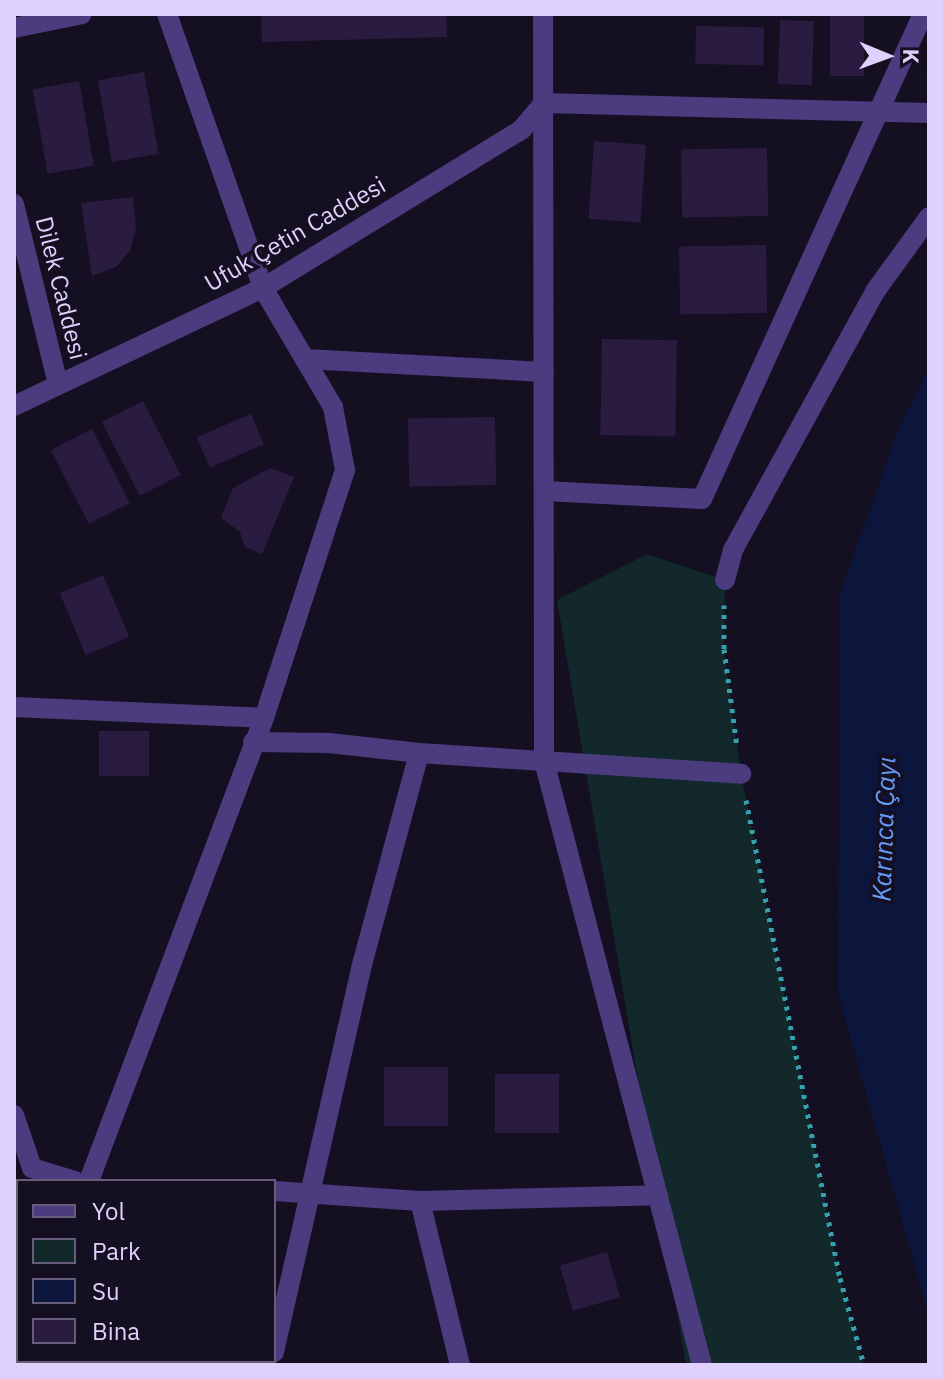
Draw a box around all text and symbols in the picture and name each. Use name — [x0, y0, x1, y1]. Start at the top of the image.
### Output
north arrow — [847, 16, 927, 96]
text: K — [897, 49, 926, 64]
street label: Ufuk Çetin Caddesi — [199, 170, 391, 298]
street label: Dilek Caddesi — [29, 213, 93, 363]
water label: Karınca Çayı — [866, 756, 902, 902]
legend — [16, 1179, 276, 1363]
text: Yol — [92, 1195, 125, 1227]
text: Park — [92, 1235, 141, 1267]
text: Su — [92, 1275, 120, 1307]
text: Bina — [92, 1315, 140, 1347]

